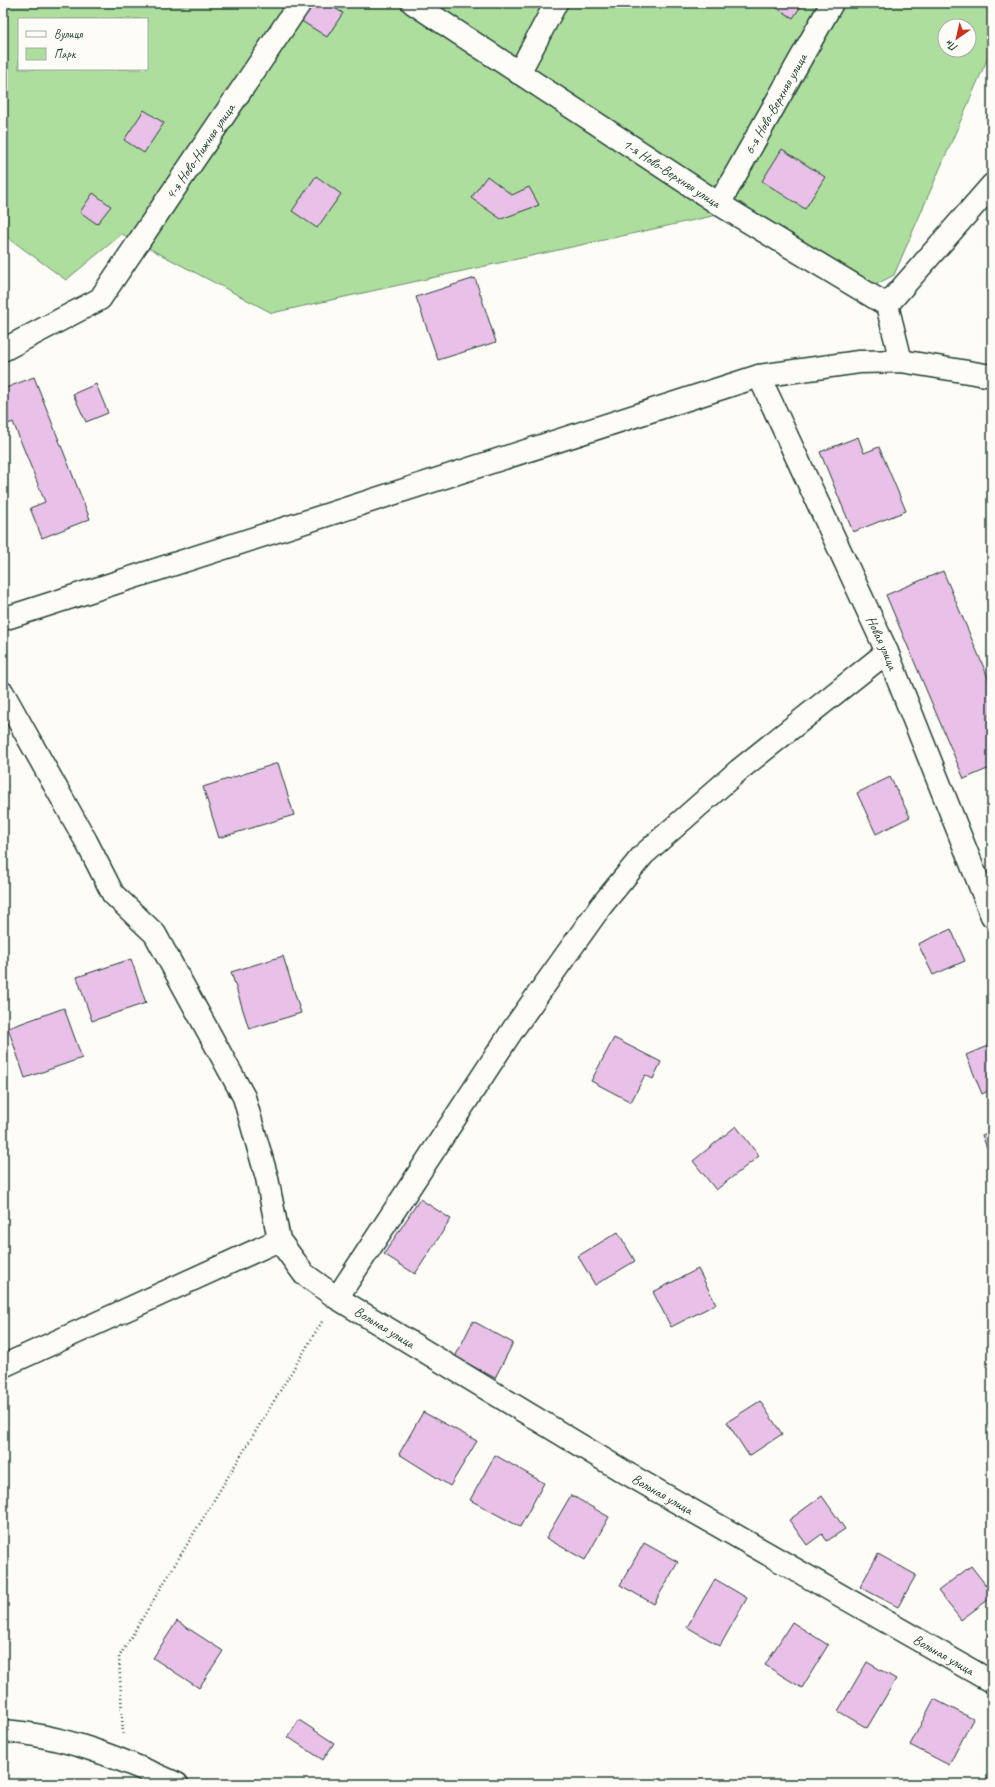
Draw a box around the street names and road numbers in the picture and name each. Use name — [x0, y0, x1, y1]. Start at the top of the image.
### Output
street label: 6-я Ново-Верхняя улица — [741, 49, 812, 157]
street label: 4-я Ново-Нижняя улица — [162, 99, 239, 203]
street label: 1-я Ново-Верхняя улица — [620, 135, 725, 212]
street label: Новая улица — [862, 613, 902, 674]
street label: Вольная улица — [351, 1303, 419, 1353]
street label: Вольная улица — [629, 1470, 697, 1519]
street label: Вольная улица — [910, 1631, 978, 1680]

